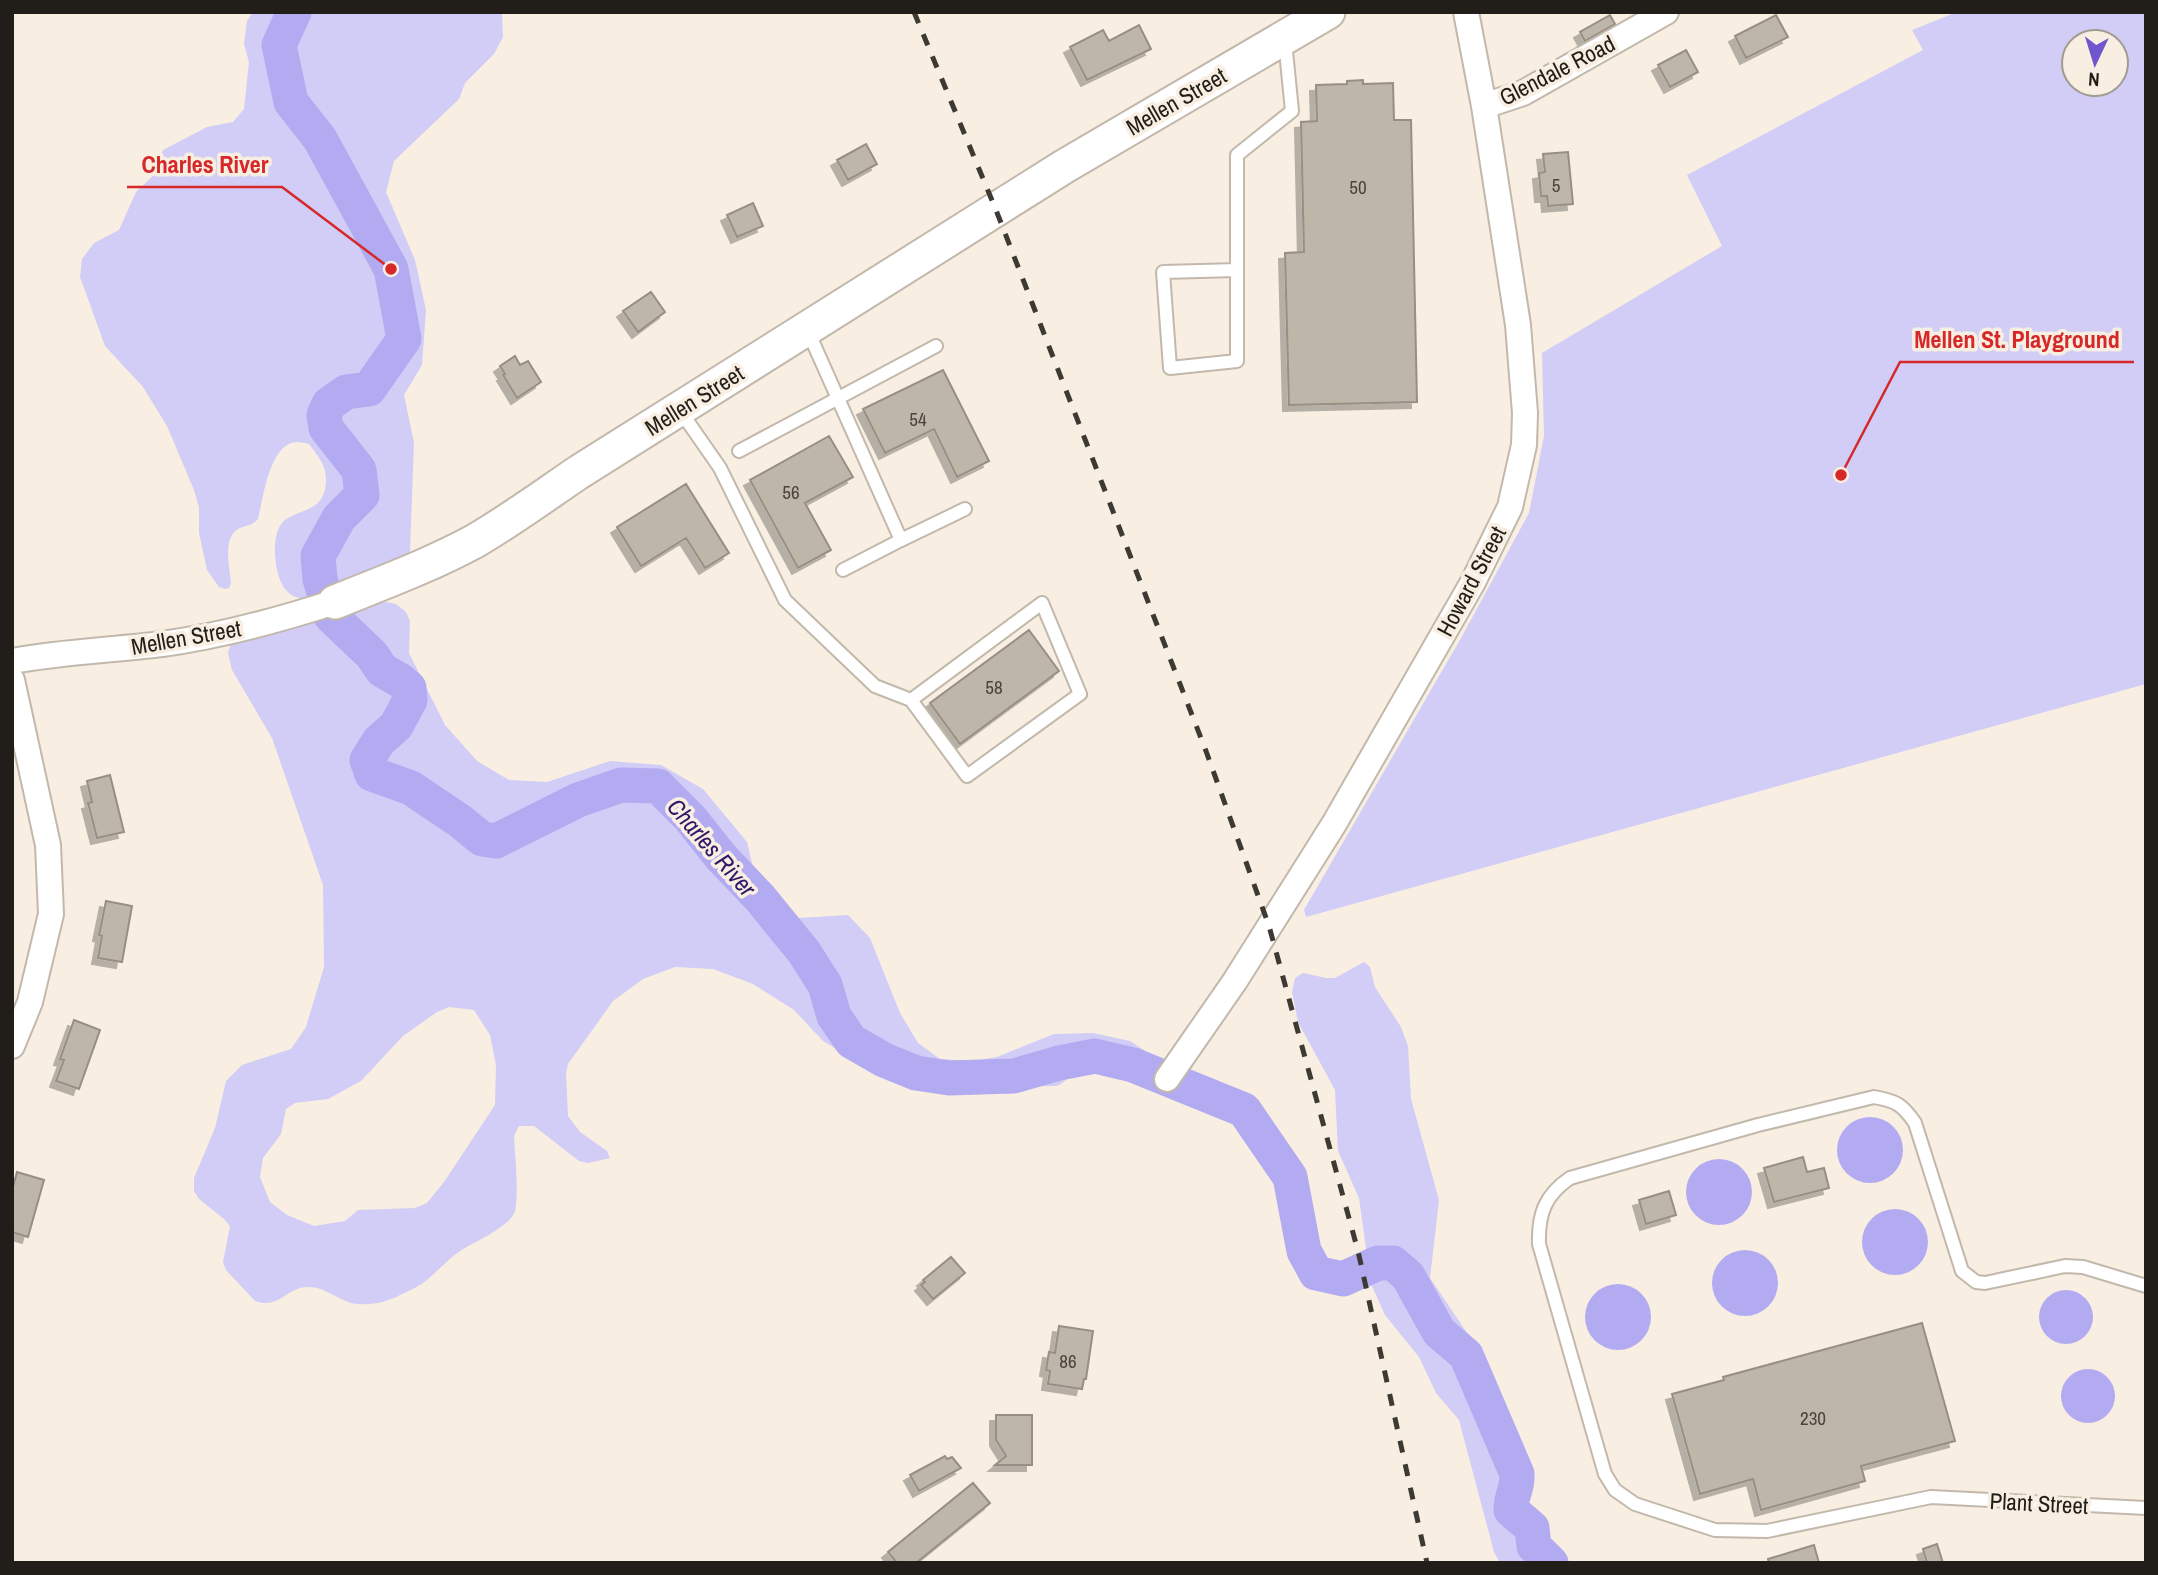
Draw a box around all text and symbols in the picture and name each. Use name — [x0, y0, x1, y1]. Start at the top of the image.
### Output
street label: Glendale Road — [1494, 28, 1620, 112]
north arrow — [2060, 28, 2130, 98]
street label: Mellen Street — [1120, 60, 1232, 142]
text: N — [2087, 67, 2100, 93]
callout: Charles River — [127, 142, 282, 187]
text: Charles River — [142, 148, 269, 180]
house number: 5 — [1552, 172, 1561, 198]
house number: 50 — [1349, 174, 1367, 200]
callout: Mellen St. Playground — [1900, 317, 2134, 362]
text: Mellen St. Playground — [1914, 323, 2120, 355]
street label: Mellen Street — [639, 357, 749, 443]
house number: 54 — [909, 406, 927, 432]
house number: 56 — [782, 479, 800, 505]
street label: Howard Street — [1429, 521, 1513, 641]
street label: Mellen Street — [129, 612, 243, 662]
house number: 58 — [985, 674, 1003, 700]
water label: Charles River — [660, 791, 764, 904]
house number: 86 — [1059, 1348, 1077, 1374]
house number: 230 — [1800, 1405, 1826, 1431]
street label: Plant Street — [1989, 1485, 2089, 1521]

